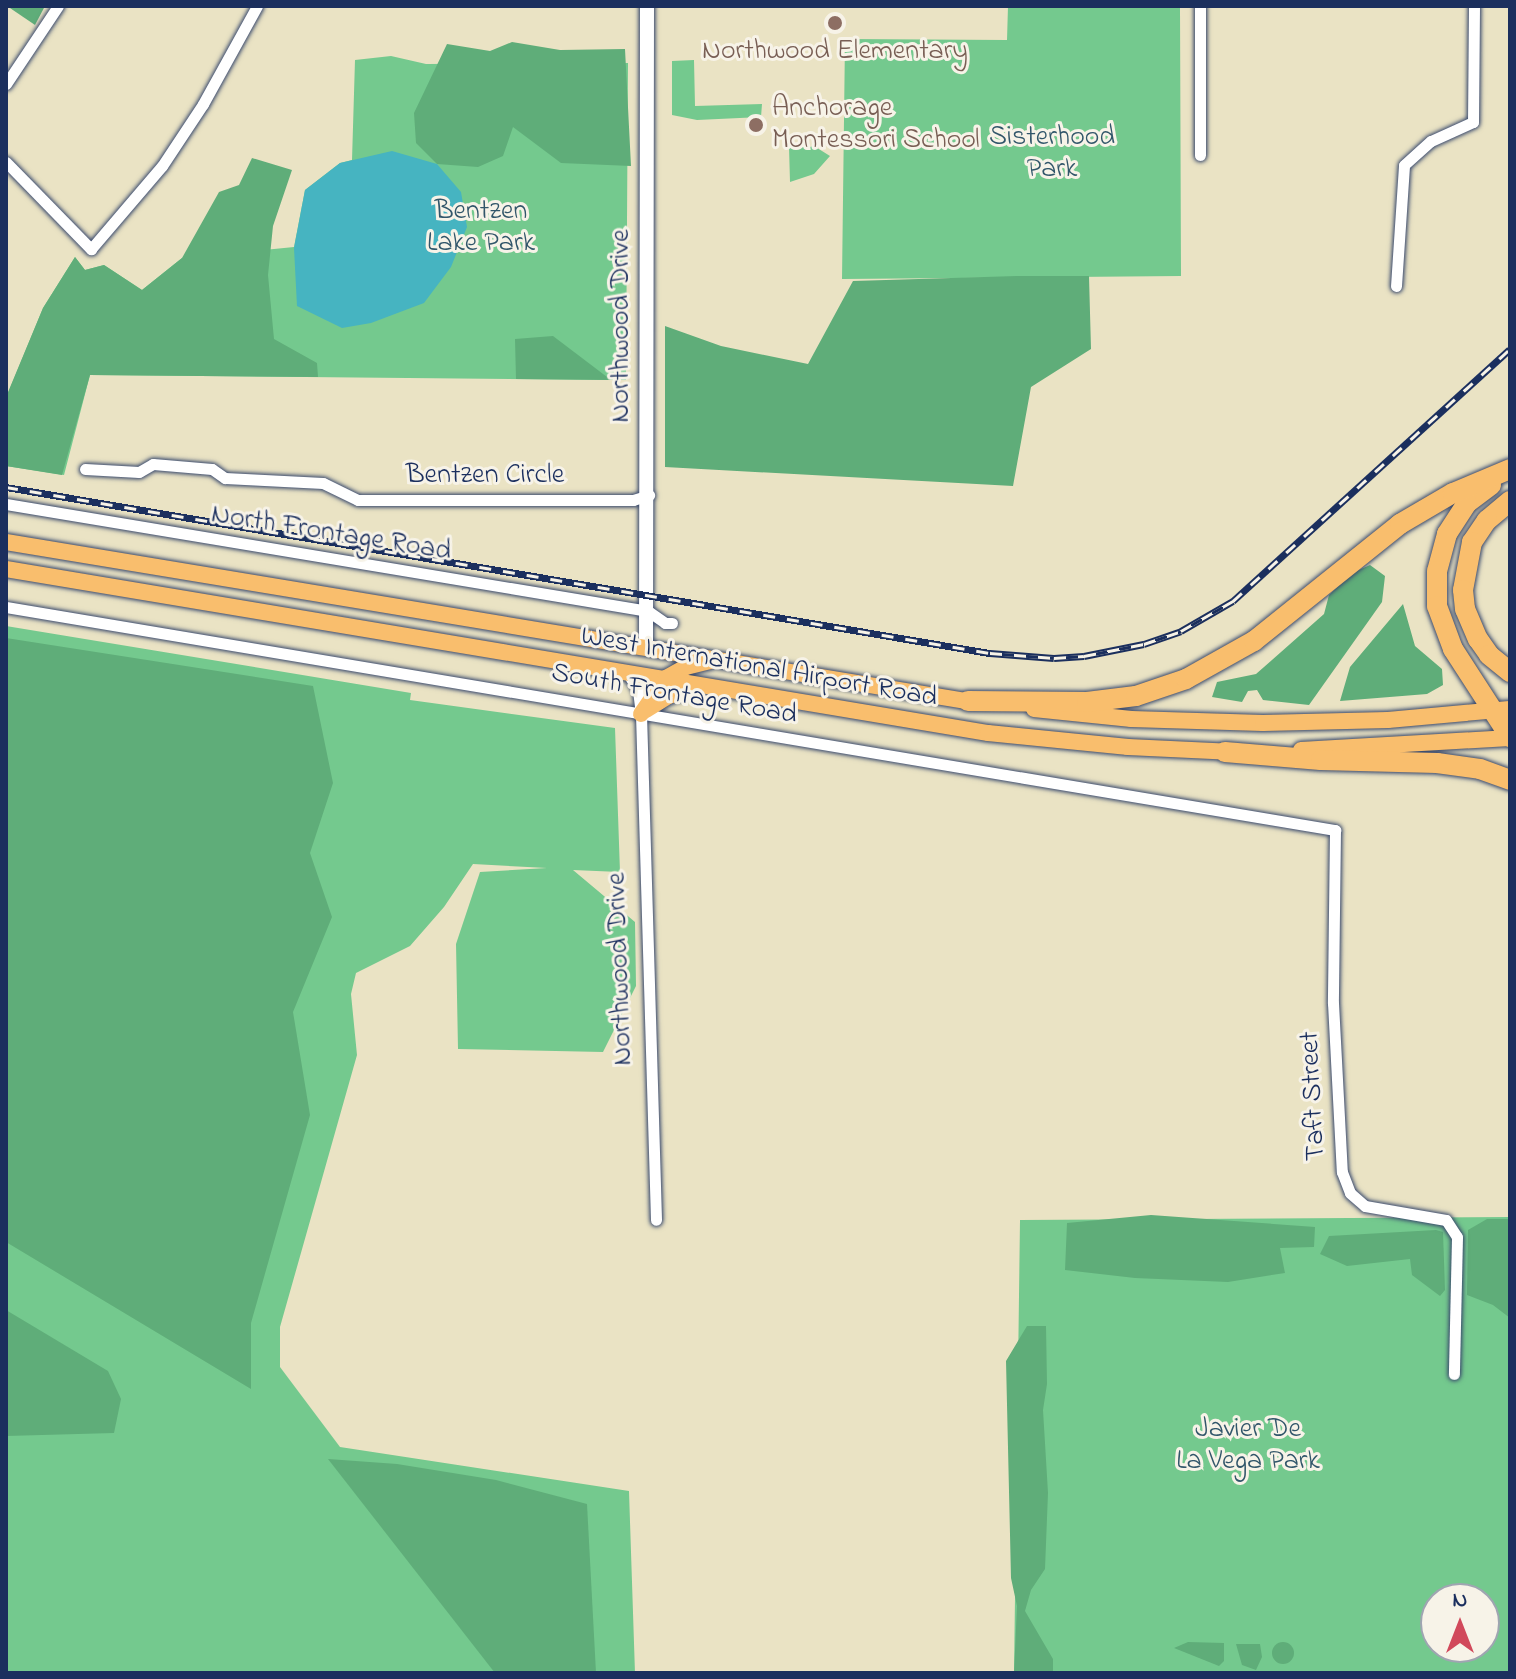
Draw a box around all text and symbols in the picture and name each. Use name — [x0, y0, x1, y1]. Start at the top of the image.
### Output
marker: Northwood Elementary — [826, 14, 844, 32]
place label: Northwood Elementary — [702, 35, 968, 69]
place label: Anchorage Montessori School — [772, 92, 980, 158]
marker: Anchorage Montessori School — [747, 116, 765, 134]
park label: Sisterhood Park — [989, 121, 1115, 187]
park label: Bentzen Lake Park — [427, 195, 535, 261]
street label: Northwood Drive — [605, 229, 639, 423]
street label: Bentzen Circle — [406, 459, 564, 493]
street label: North Frontage Road — [209, 498, 453, 570]
street label: West International Airport Road — [578, 620, 940, 716]
street label: South Frontage Road — [549, 657, 799, 733]
street label: Northwood Drive — [601, 872, 641, 1066]
street label: Taft Street — [1294, 1030, 1334, 1162]
park label: Javier De La Vega Park — [1176, 1413, 1320, 1479]
north arrow — [1420, 1583, 1500, 1663]
text: N — [1453, 1585, 1467, 1617]

